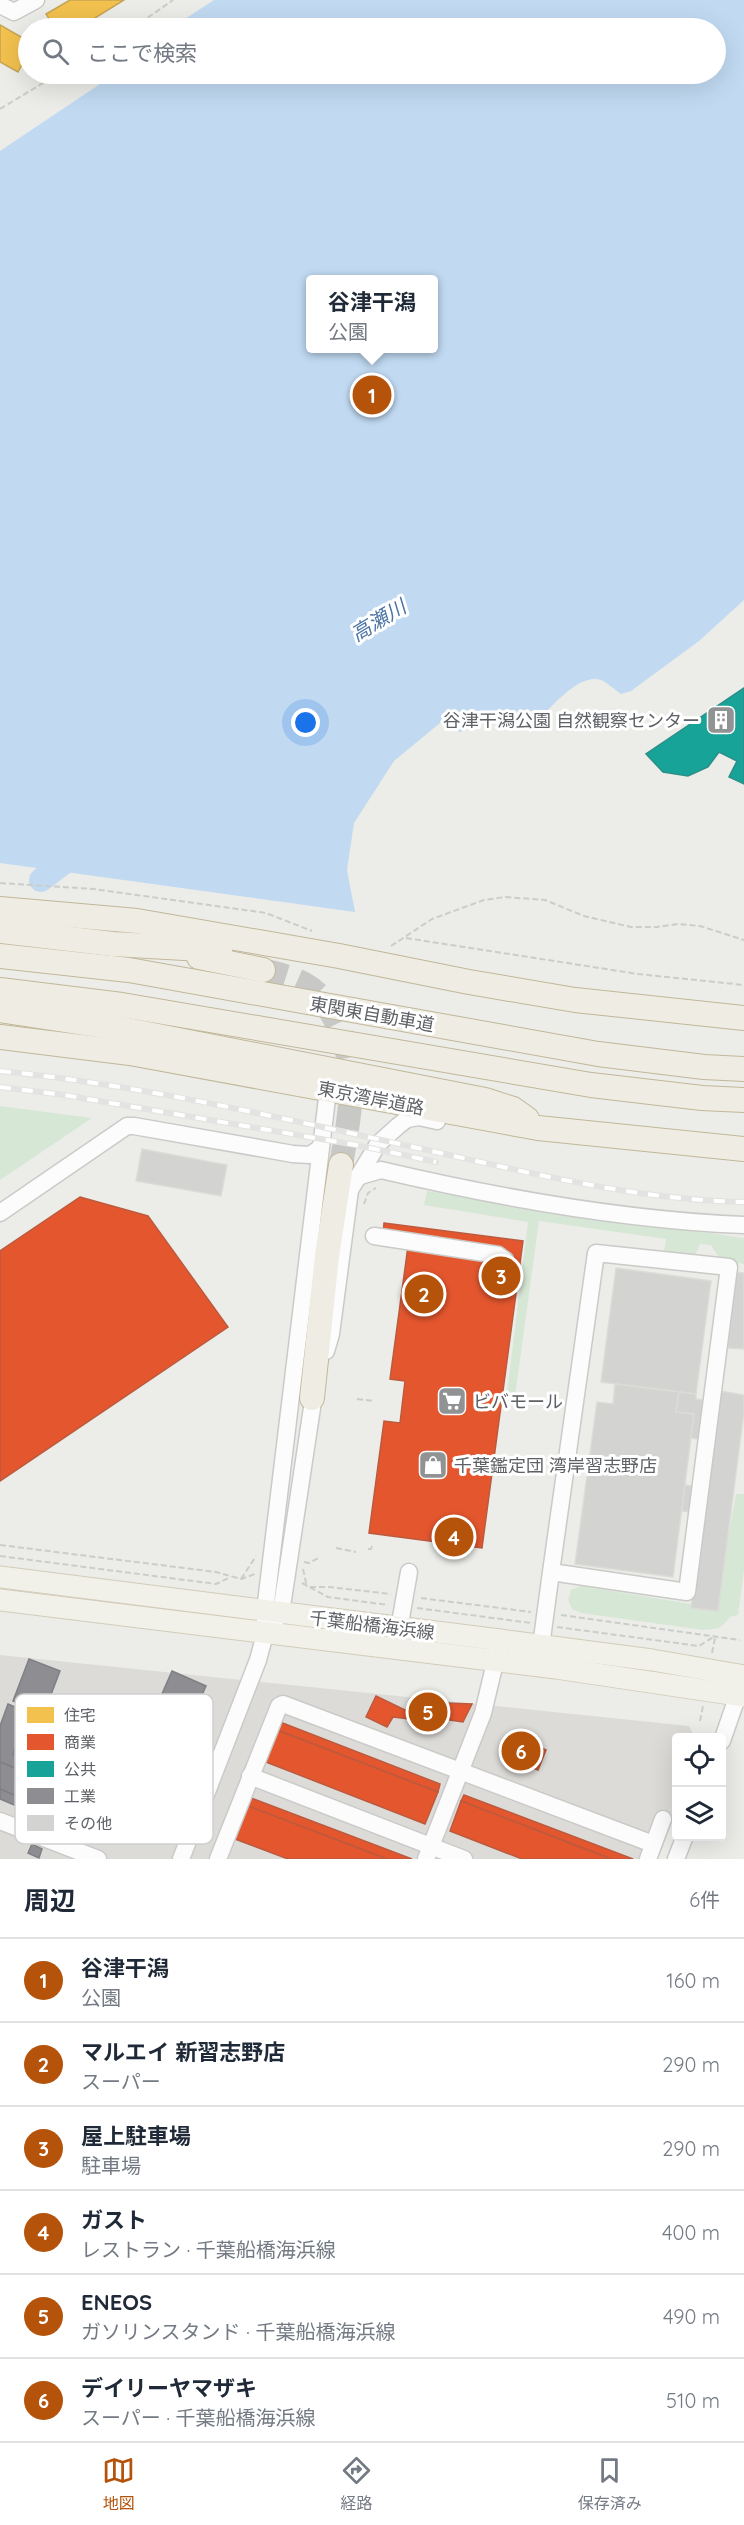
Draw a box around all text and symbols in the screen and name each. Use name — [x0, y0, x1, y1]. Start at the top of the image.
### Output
search box — [18, 18, 726, 84]
icon: search — [39, 35, 72, 68]
text: ここで検索 — [87, 39, 197, 67]
popup — [306, 275, 438, 353]
text: 谷津干潟 — [328, 288, 416, 316]
text: 公園 — [328, 319, 368, 344]
pin: 1 — [352, 372, 392, 418]
water label: 高瀬川 — [346, 593, 412, 646]
building icon: 谷津干潟公園 自然観察センター — [705, 704, 737, 736]
your location — [291, 708, 320, 737]
place label: 谷津干潟公園 自然観察センター — [443, 709, 700, 732]
street label: 東関東自動車道 — [308, 992, 436, 1036]
street label: 東京湾岸道路 — [316, 1076, 426, 1120]
pin: 3 — [482, 1254, 520, 1298]
pin: 2 — [404, 1272, 444, 1316]
supermarket icon: ビバモール — [436, 1385, 468, 1417]
place label: ビバモール — [473, 1390, 563, 1413]
shop icon: 千葉鑑定団 湾岸習志野店 — [417, 1449, 449, 1481]
place label: 千葉鑑定団 湾岸習志野店 — [454, 1454, 657, 1477]
pin: 4 — [434, 1514, 474, 1560]
street label: 千葉船橋海浜線 — [308, 1606, 436, 1644]
pin: 5 — [408, 1690, 448, 1734]
legend — [15, 1694, 213, 1844]
text: 住宅 — [64, 1705, 96, 1725]
pin: 6 — [502, 1728, 540, 1774]
text: 商業 — [64, 1732, 96, 1752]
map controls — [672, 1733, 726, 1841]
button: locate — [672, 1733, 726, 1787]
text: 公共 — [64, 1759, 96, 1779]
text: 工業 — [64, 1786, 96, 1806]
button: layers — [672, 1787, 726, 1841]
text: その他 — [64, 1813, 112, 1833]
text: 周辺 — [24, 1884, 76, 1917]
text: 6件 — [689, 1887, 720, 1912]
text: 谷津干潟 — [81, 1954, 169, 1982]
text: 1 — [40, 1968, 47, 1993]
text: 160 m — [666, 1968, 720, 1993]
text: 公園 — [81, 1985, 121, 2010]
text: マルエイ 新習志野店 — [81, 2038, 285, 2066]
text: 2 — [38, 2052, 49, 2077]
text: 290 m — [662, 2052, 720, 2077]
text: スーパー — [81, 2069, 161, 2094]
text: 屋上駐車場 — [81, 2122, 191, 2150]
text: 3 — [38, 2136, 49, 2161]
text: 290 m — [662, 2136, 720, 2161]
text: 駐車場 — [81, 2153, 141, 2178]
text: ガスト — [81, 2206, 147, 2234]
text: 4 — [38, 2220, 49, 2245]
text: 400 m — [662, 2220, 720, 2245]
text: レストラン · 千葉船橋海浜線 — [81, 2237, 336, 2262]
text: ENEOS — [81, 2288, 152, 2316]
text: 5 — [38, 2304, 49, 2329]
text: 490 m — [663, 2304, 720, 2329]
text: ガソリンスタンド · 千葉船橋海浜線 — [81, 2319, 395, 2344]
text: デイリーヤマザキ — [81, 2374, 257, 2402]
text: 6 — [38, 2388, 49, 2413]
text: 510 m — [666, 2388, 720, 2413]
text: スーパー · 千葉船橋海浜線 — [81, 2405, 316, 2430]
tab: 地図 — [102, 2454, 135, 2514]
tab: 経路 — [340, 2454, 373, 2514]
tab: 保存済み — [578, 2454, 642, 2514]

